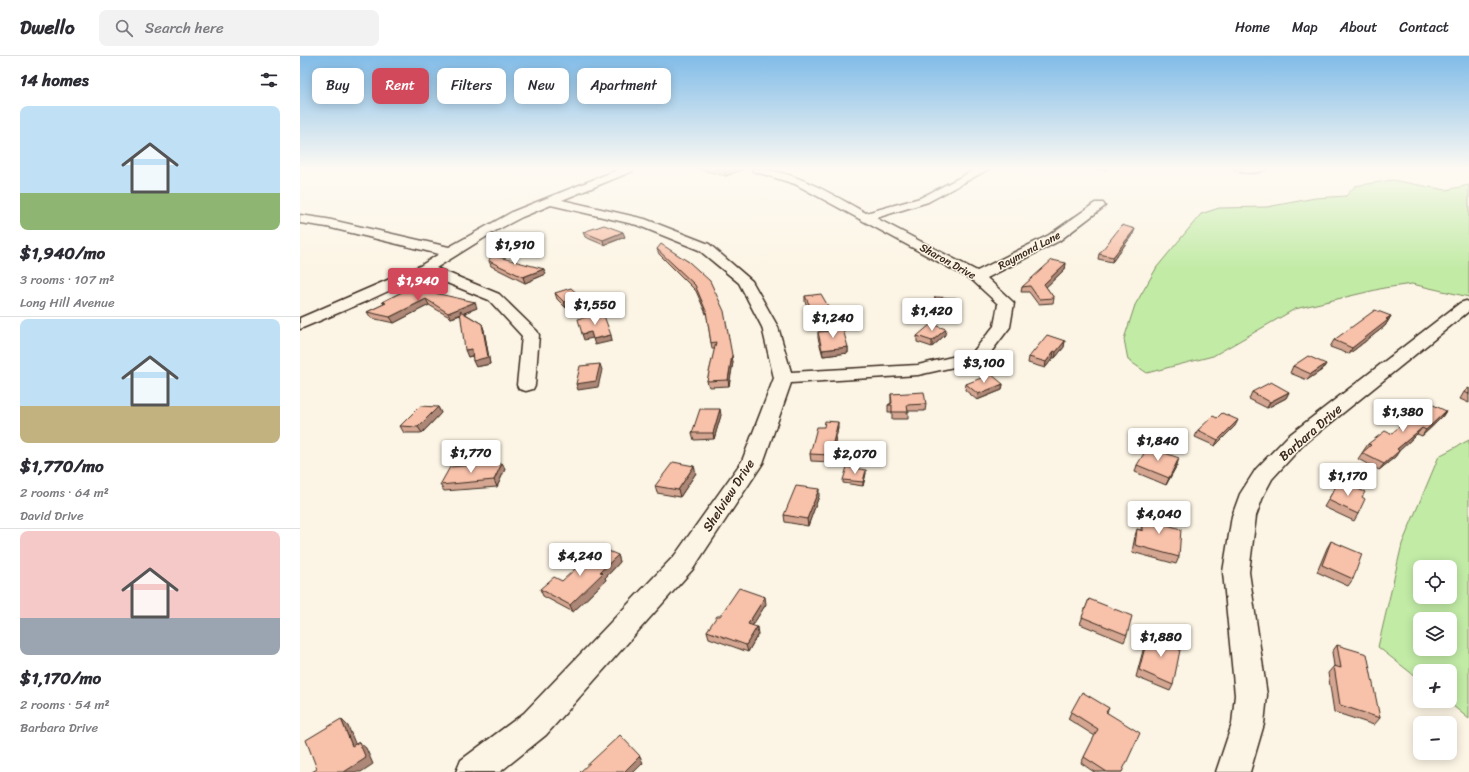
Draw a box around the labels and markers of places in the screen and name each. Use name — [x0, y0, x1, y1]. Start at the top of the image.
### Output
pin: $1,910 — [482, 232, 548, 266]
pin: $1,940 — [385, 268, 451, 302]
pin: $1,550 — [562, 292, 628, 326]
pin: $1,420 — [899, 298, 965, 332]
pin: $1,240 — [800, 305, 866, 339]
pin: $3,100 — [951, 350, 1017, 384]
pin: $1,380 — [1370, 399, 1436, 433]
pin: $1,840 — [1125, 428, 1191, 462]
pin: $1,770 — [438, 440, 504, 474]
pin: $2,070 — [822, 441, 888, 475]
pin: $1,170 — [1315, 463, 1381, 497]
pin: $4,040 — [1126, 501, 1192, 535]
pin: $4,240 — [547, 543, 613, 577]
pin: $1,880 — [1128, 624, 1194, 658]

